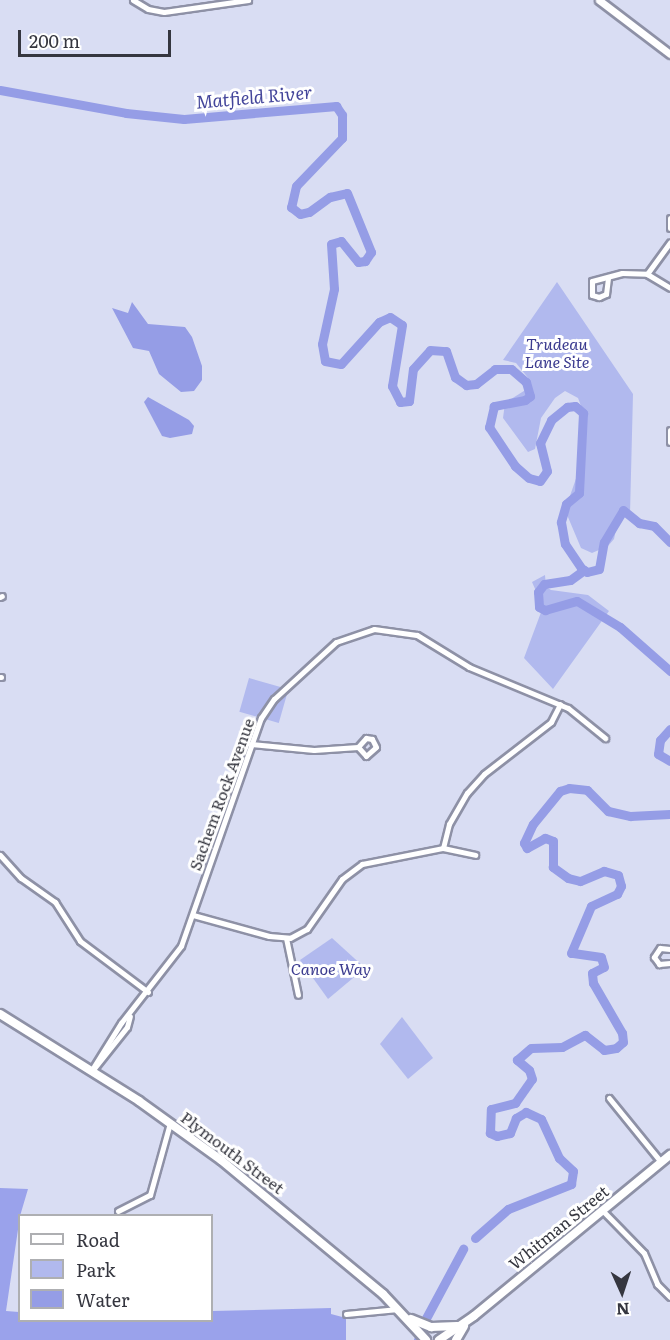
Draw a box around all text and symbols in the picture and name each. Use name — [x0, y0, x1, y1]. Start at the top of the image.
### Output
scale bar — [21, 18, 174, 56]
text: 200 m — [29, 27, 80, 54]
water label: Matfield River — [195, 81, 313, 113]
park label: Trudeau Lane Site — [525, 333, 589, 371]
street label: Sachem Rock Avenue — [185, 715, 257, 873]
park label: Canoe Way — [291, 958, 371, 978]
street label: Plymouth Street — [178, 1107, 288, 1197]
street label: Whitman Street — [504, 1181, 612, 1273]
legend — [18, 1214, 213, 1322]
text: Road — [76, 1226, 120, 1253]
text: Park — [76, 1256, 115, 1283]
north arrow — [592, 1262, 652, 1322]
text: Water — [76, 1286, 129, 1313]
text: N — [616, 1298, 630, 1322]

